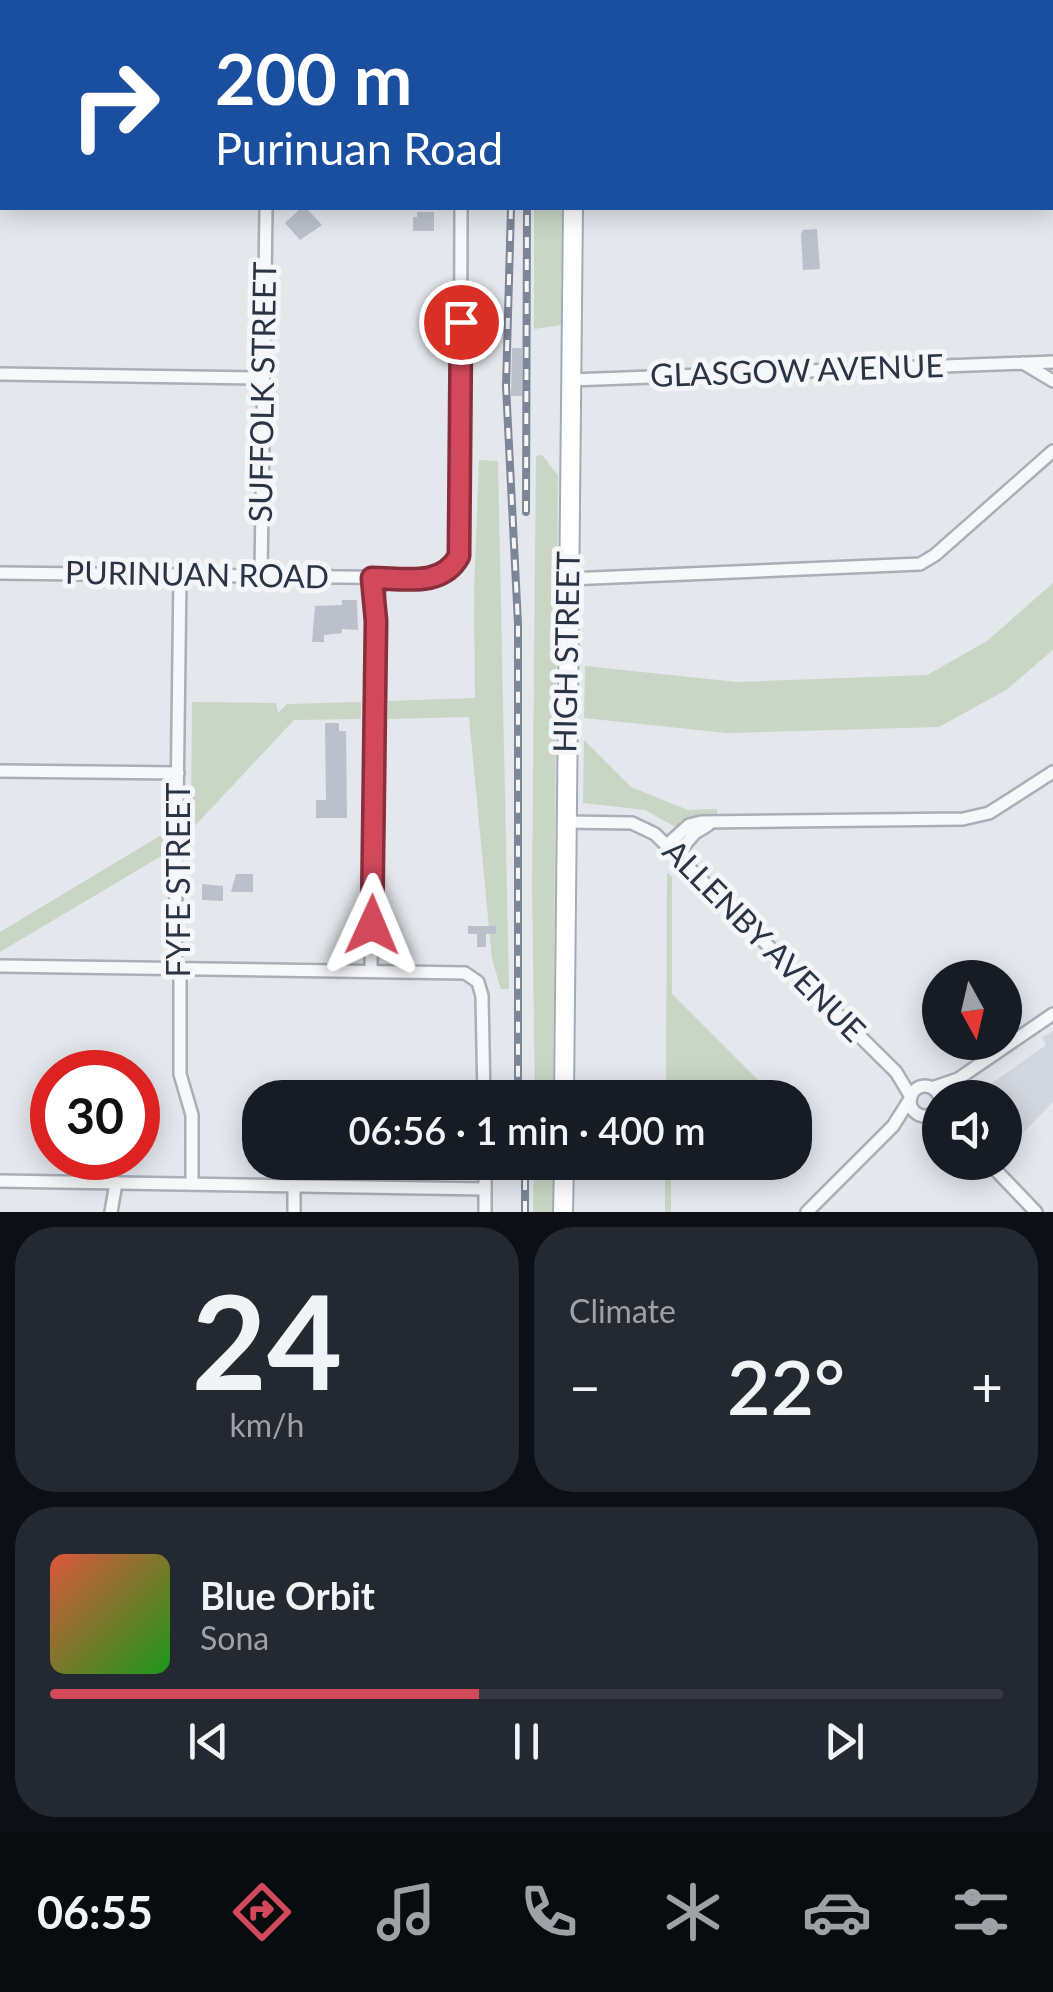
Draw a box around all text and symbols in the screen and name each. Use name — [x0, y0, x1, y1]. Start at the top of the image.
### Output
text: 200 m — [215, 36, 412, 120]
icon: right — [50, 40, 180, 170]
text: Purinuan Road — [215, 121, 503, 175]
street label: SUFFOLK STREET — [240, 261, 283, 523]
pin — [419, 280, 504, 365]
icon: arrive — [434, 295, 489, 350]
street label: GLASGOW AVENUE — [649, 345, 944, 394]
street label: HIGH STREET — [544, 551, 587, 753]
street label: PURINUAN ROAD — [65, 552, 330, 595]
street label: FYFE STREET — [158, 782, 197, 978]
street label: ALLENBY AVENUE — [656, 831, 874, 1049]
position arrow — [320, 873, 424, 977]
north arrow — [922, 960, 1022, 1060]
map controls — [922, 960, 1022, 1180]
speed limit sign: 30 — [30, 1050, 160, 1180]
button: sound — [922, 1080, 1022, 1180]
text: 06:56 · 1 min · 400 m — [349, 1107, 705, 1153]
text: 24 — [192, 1262, 342, 1418]
text: Climate — [569, 1291, 676, 1330]
text: 22° — [727, 1341, 845, 1431]
text: − — [569, 1353, 601, 1419]
text: + — [971, 1353, 1003, 1419]
text: km/h — [230, 1405, 304, 1444]
text: Blue Orbit — [200, 1572, 375, 1618]
text: Sona — [200, 1618, 269, 1657]
icon: previous — [181, 1714, 236, 1769]
icon: pause — [499, 1714, 554, 1769]
icon: next — [817, 1714, 872, 1769]
icon: directions — [227, 1877, 297, 1947]
icon: music — [371, 1877, 441, 1947]
icon: phone — [514, 1877, 584, 1947]
icon: climate — [658, 1877, 728, 1947]
icon: car — [802, 1877, 872, 1947]
icon: filters — [946, 1877, 1016, 1947]
text: 06:55 — [37, 1885, 153, 1939]

